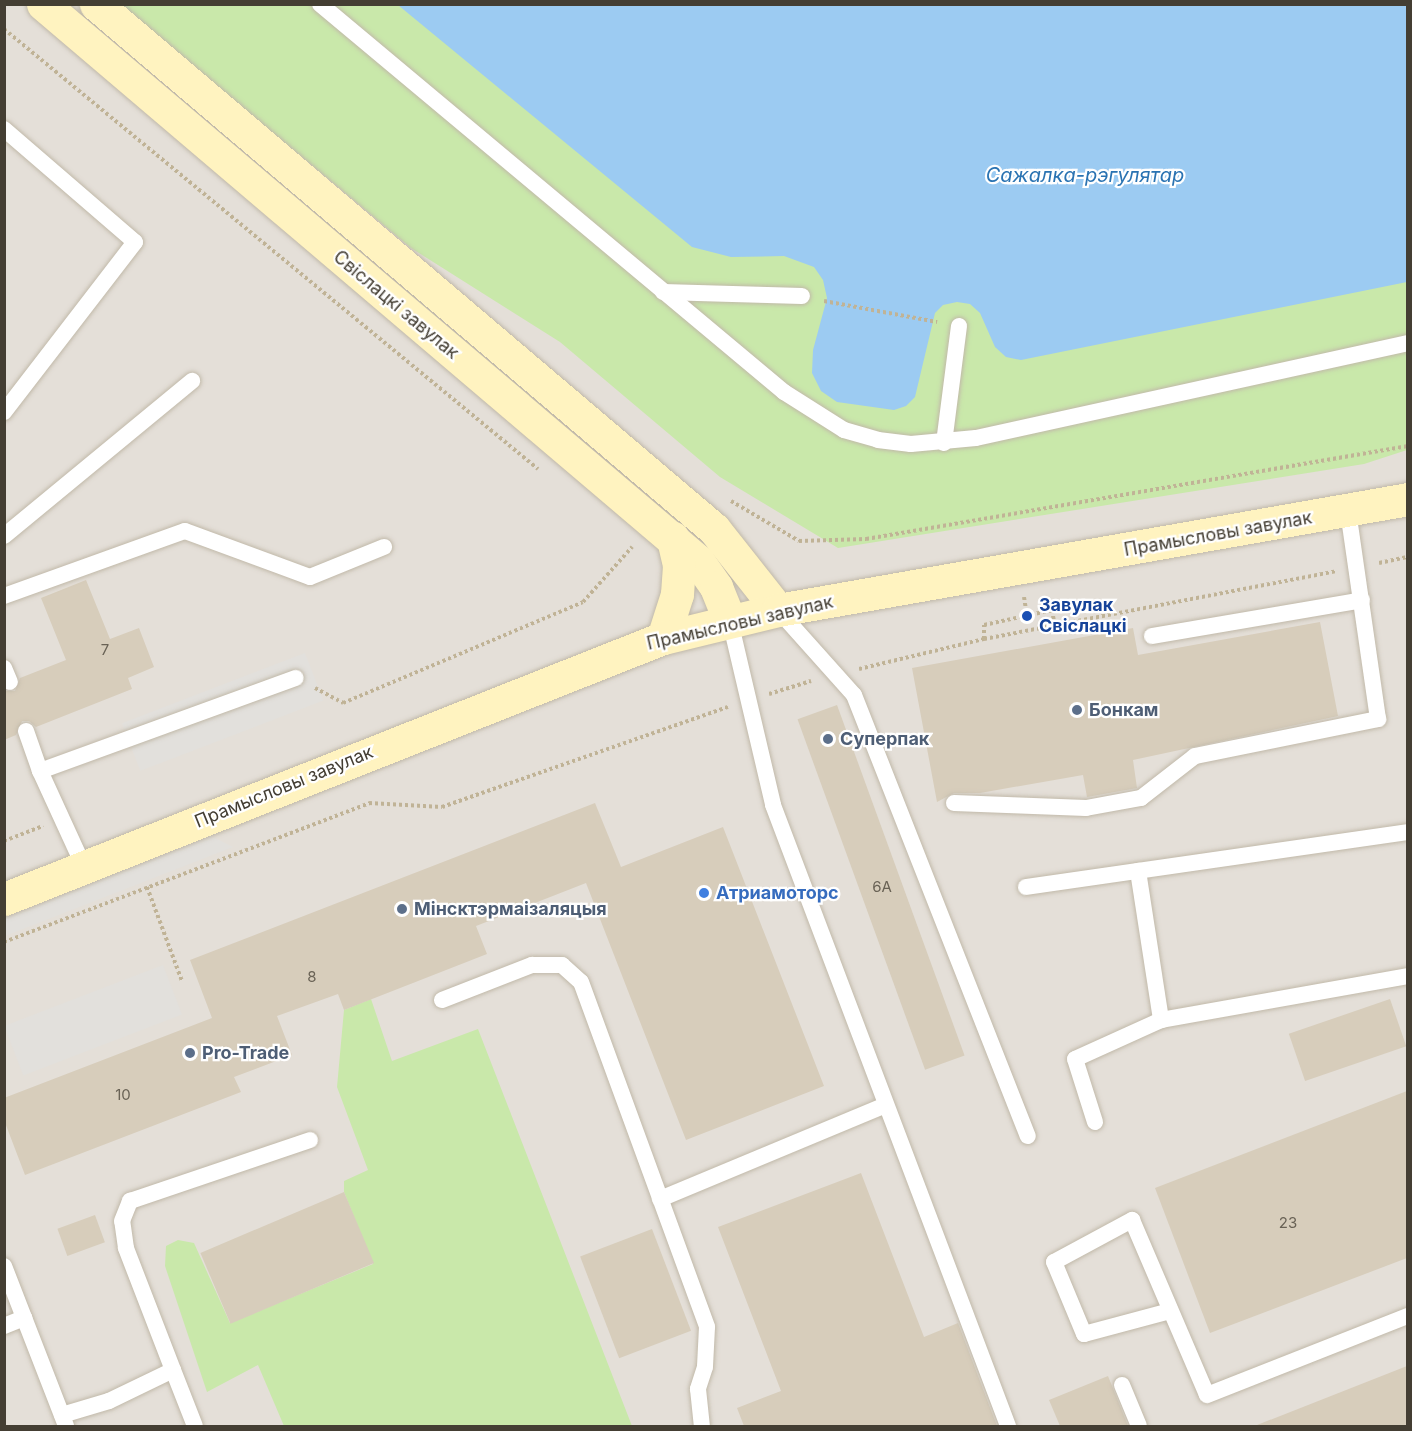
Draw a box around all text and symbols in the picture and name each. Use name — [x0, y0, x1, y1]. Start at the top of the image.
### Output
water label: Сажалка-рэгулятар — [986, 163, 1184, 187]
street label: Свіслацкі завулак — [329, 246, 463, 364]
street label: Прамысловы завулак — [1122, 507, 1314, 561]
street label: Прамысловы завулак — [645, 591, 835, 655]
place label: Завулак Свіслацкі — [1039, 595, 1127, 638]
marker: Завулак Свіслацкі — [1020, 609, 1034, 623]
house number: 7 — [101, 641, 109, 659]
place label: Бонкам — [1089, 699, 1158, 721]
marker: Бонкам — [1070, 703, 1084, 717]
place label: Суперпак — [840, 728, 929, 750]
marker: Суперпак — [821, 732, 835, 746]
street label: Прамысловы завулак — [192, 741, 376, 833]
house number: 6А — [872, 878, 892, 896]
place label: Атриамоторс — [716, 882, 839, 904]
marker: Атриамоторс — [697, 886, 711, 900]
place label: Мінсктэрмаізаляцыя — [414, 898, 607, 920]
marker: Мінсктэрмаізаляцыя — [395, 902, 409, 916]
house number: 8 — [307, 968, 317, 986]
place label: Pro-Trade — [202, 1042, 289, 1064]
marker: Pro-Trade — [183, 1046, 197, 1060]
house number: 10 — [115, 1086, 131, 1104]
house number: 23 — [1279, 1214, 1297, 1232]

